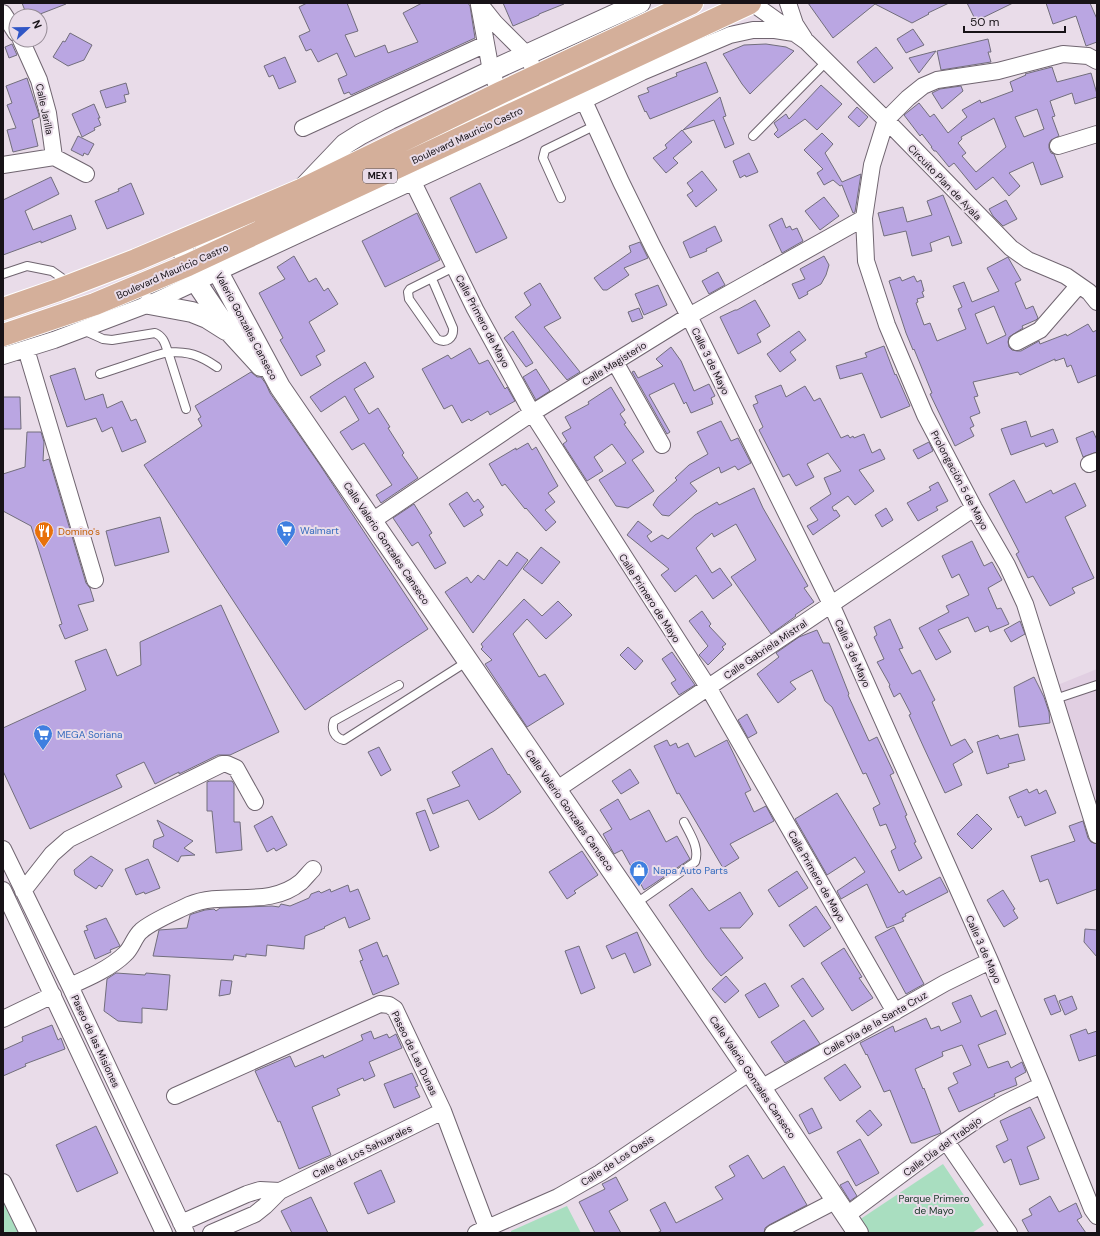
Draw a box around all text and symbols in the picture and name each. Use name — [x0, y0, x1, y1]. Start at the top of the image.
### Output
north arrow — [8, 8, 48, 48]
scale bar — [964, 8, 1065, 34]
text: 50 m — [970, 14, 999, 30]
text: N — [29, 18, 45, 31]
street label: Calle Jarilla — [33, 82, 56, 136]
street label: Boulevard Mauricio Castro — [409, 104, 525, 167]
street label: Circuito Plan de Ayala — [905, 142, 984, 223]
road number: MEX 1 — [363, 169, 397, 183]
street label: Boulevard Mauricio Castro — [114, 241, 230, 302]
street label: Valerio Gonzales Canseco — [213, 270, 280, 382]
street label: Calle Primero de Mayo — [453, 273, 513, 370]
street label: Calle 3 de Mayo — [689, 325, 732, 397]
street label: Calle Magisterio — [580, 338, 649, 388]
street label: Prolongación 5 de Mayo — [928, 428, 991, 532]
street label: Calle Valerio Gonzales Canseco — [341, 479, 433, 607]
supermarket icon: Walmart — [275, 519, 297, 547]
restaurant icon: Domino's — [33, 520, 55, 548]
place label: Walmart — [300, 524, 339, 537]
place label: Domino's — [58, 525, 100, 538]
street label: Calle Primero de Mayo — [616, 551, 683, 645]
street label: Calle Gabriela Mistral — [721, 617, 809, 682]
street label: Calle 3 de Mayo — [832, 617, 873, 689]
supermarket icon: MEGA Soriana — [32, 723, 54, 751]
place label: MEGA Soriana — [57, 728, 122, 741]
street label: Calle Valerio Gonzales Canseco — [523, 747, 617, 874]
street label: Calle Primero de Mayo — [785, 828, 848, 924]
shop icon: Napa Auto Parts — [628, 859, 650, 887]
place label: Napa Auto Parts — [653, 864, 728, 877]
street label: Calle 3 de Mayo — [963, 913, 1004, 985]
street label: Calle Día de la Santa Cruz — [821, 988, 930, 1058]
street label: Paseo de las Misiones — [68, 993, 123, 1090]
street label: Paseo de Las Dunas — [389, 1009, 441, 1097]
street label: Calle Valerio Gonzales Canseco — [707, 1013, 799, 1141]
street label: Calle Día del Trabajo — [901, 1114, 984, 1179]
street label: Calle de Los Sahuarales — [310, 1122, 414, 1181]
street label: Calle de Los Oasis — [578, 1132, 656, 1189]
park label: Parque Primero de Mayo — [899, 1192, 969, 1217]

